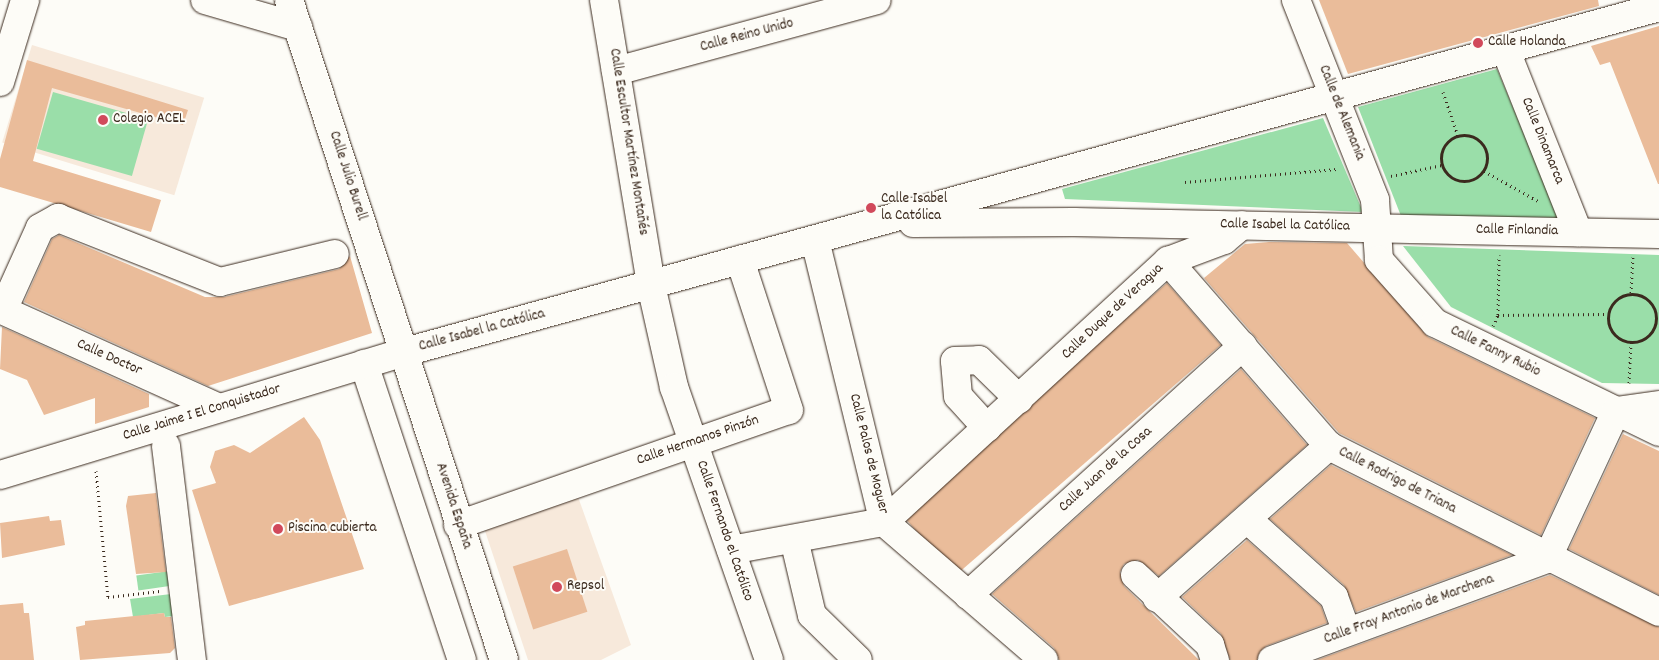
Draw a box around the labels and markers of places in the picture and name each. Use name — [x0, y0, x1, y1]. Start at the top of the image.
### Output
place label: Calle Holanda — [1488, 34, 1566, 52]
marker: Calle Holanda — [1472, 37, 1484, 49]
place label: Colegio ACEL — [113, 111, 185, 129]
marker: Colegio ACEL — [97, 114, 109, 126]
place label: Calle Isabel la Católica — [881, 190, 947, 225]
marker: Calle Isabel la Católica — [865, 202, 877, 214]
place label: Piscina cubierta — [288, 520, 377, 538]
marker: Piscina cubierta — [272, 523, 284, 535]
place label: Repsol — [567, 578, 604, 596]
marker: Repsol — [551, 581, 563, 593]

